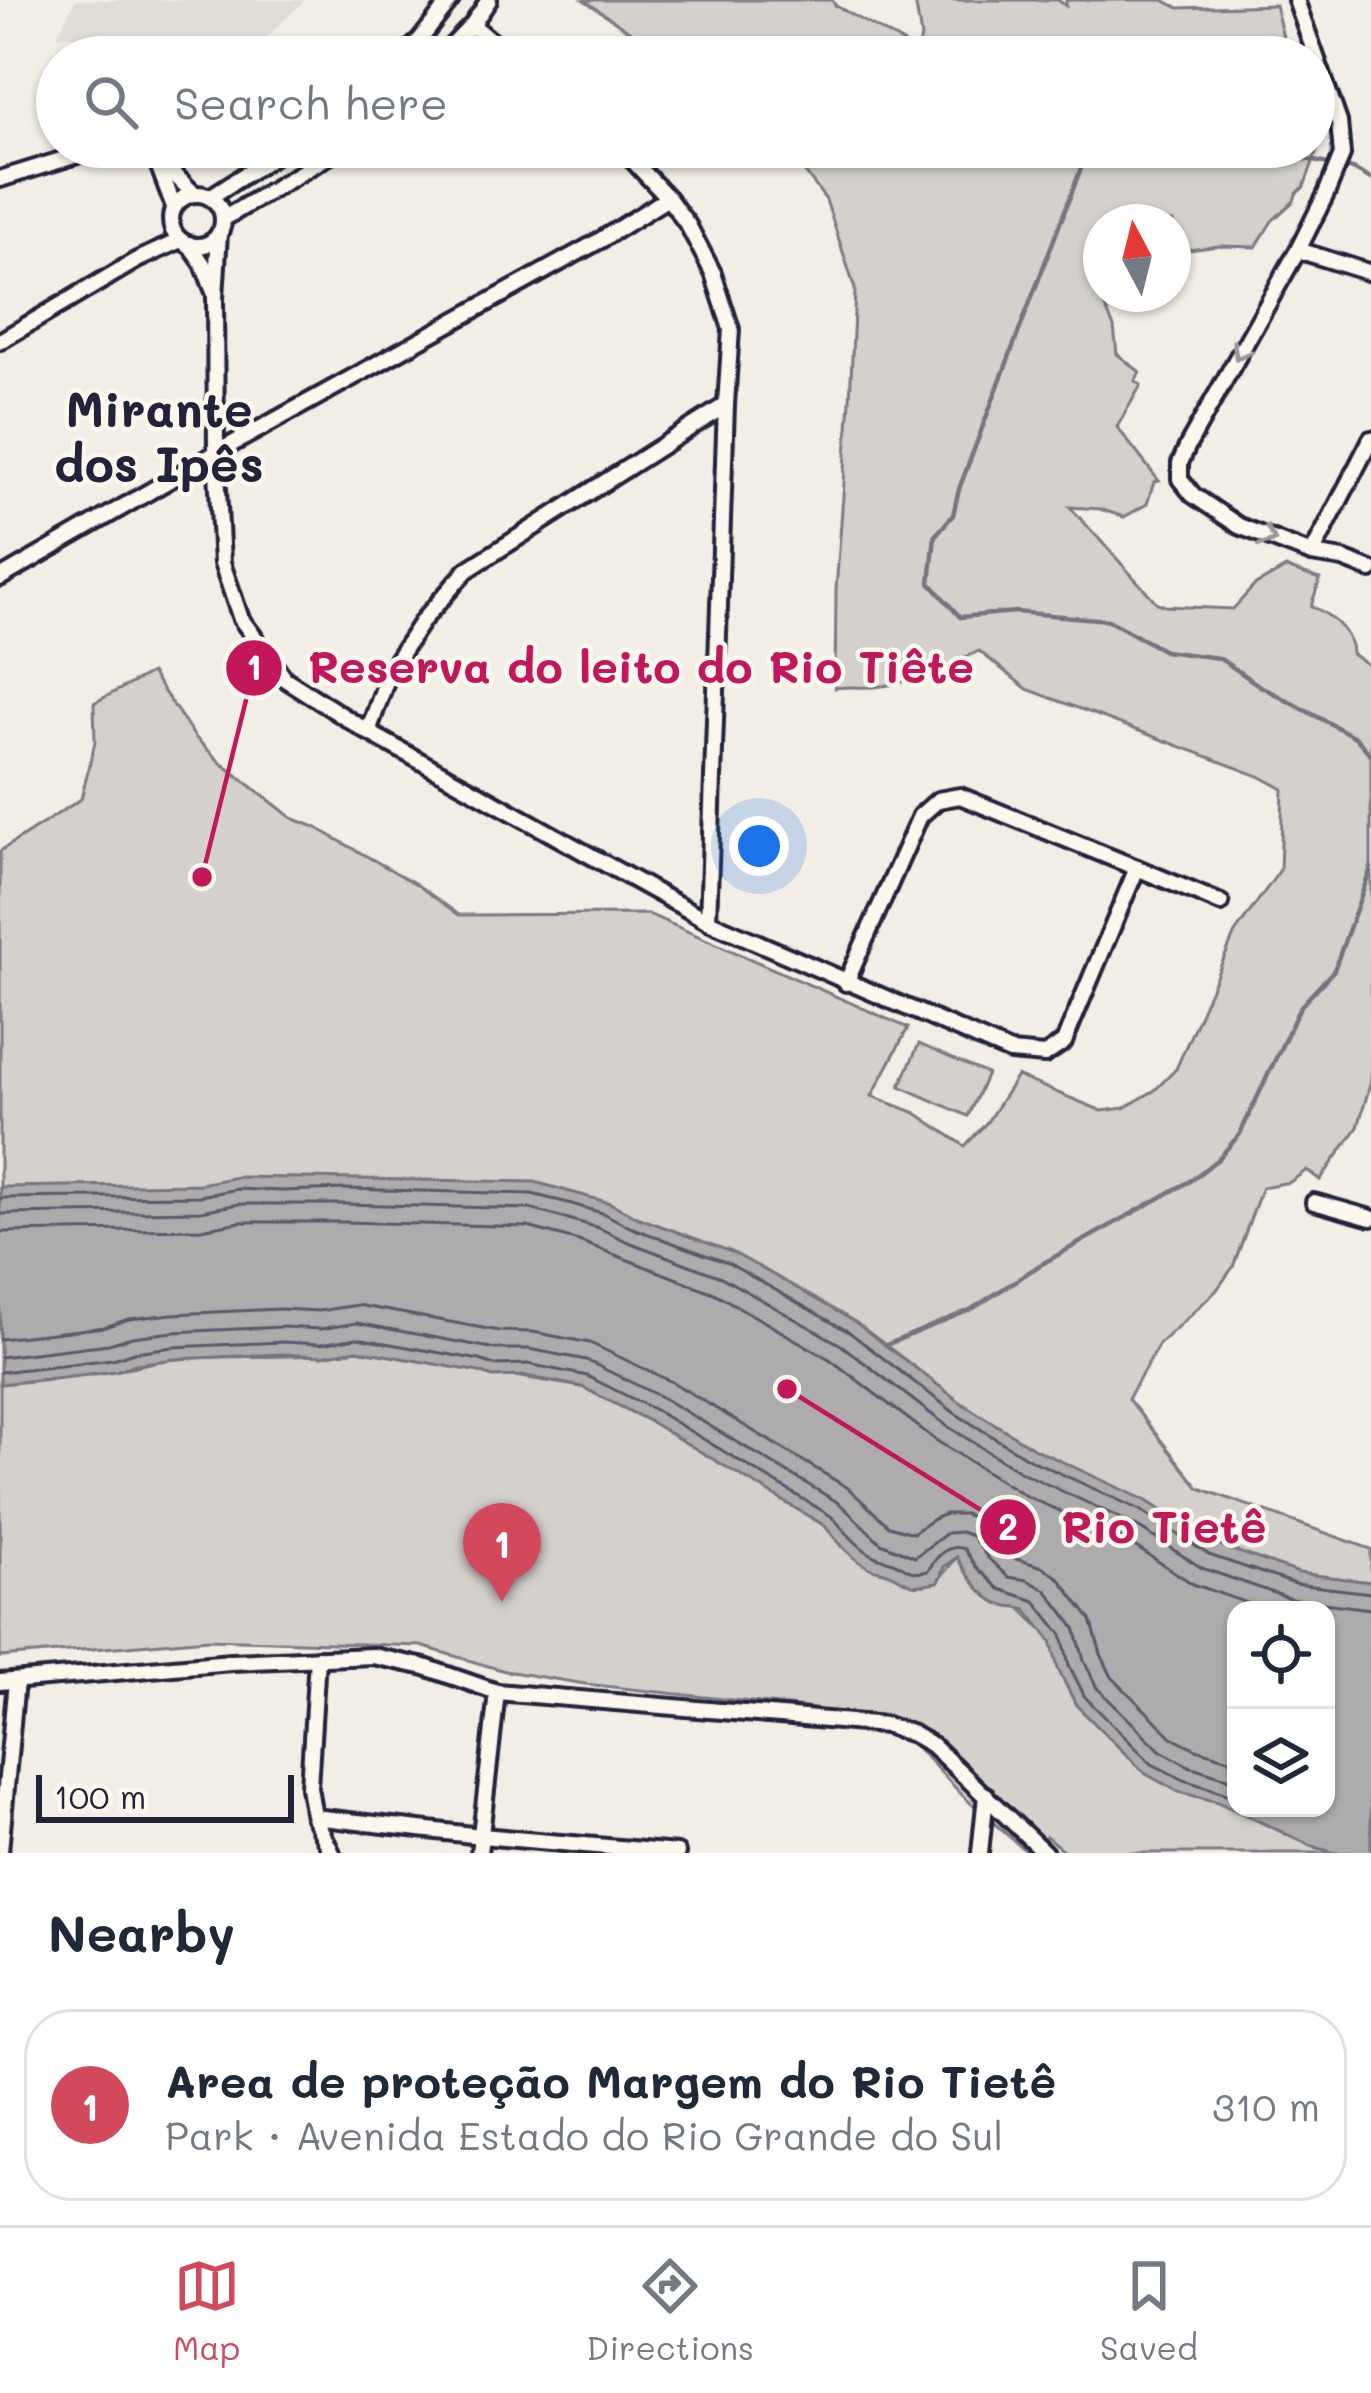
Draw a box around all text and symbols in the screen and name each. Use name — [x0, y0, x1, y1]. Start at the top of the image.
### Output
search box — [36, 36, 1335, 168]
icon: search — [78, 69, 144, 135]
text: Search here — [174, 73, 448, 131]
north arrow — [1083, 204, 1191, 312]
one-way arrow — [1231, 340, 1254, 361]
district label: Mirante dos Ipês — [54, 377, 264, 494]
one-way arrow — [1257, 524, 1278, 548]
callout: Reserva do leito do Rio Tiête — [224, 627, 998, 708]
text: Reserva do leito do Rio Tiête — [308, 636, 974, 694]
text: 1 — [246, 642, 262, 689]
your location — [729, 816, 789, 876]
callout: Rio Tietê — [978, 1486, 1291, 1567]
text: Rio Tietê — [1061, 1496, 1267, 1554]
text: 2 — [998, 1502, 1018, 1549]
pin: 1 — [463, 1503, 541, 1602]
map controls — [1227, 1601, 1335, 1817]
button: locate — [1227, 1601, 1335, 1709]
button: layers — [1227, 1709, 1335, 1817]
scale bar — [36, 1769, 294, 1822]
text: 100 m — [54, 1774, 146, 1817]
text: Nearby — [48, 1898, 235, 1965]
text: Area de proteção Margem do Rio Tietê — [165, 2051, 1056, 2109]
text: 1 — [81, 2080, 99, 2131]
text: 310 m — [1212, 2080, 1320, 2131]
text: Park · Avenida Estado do Rio Grande do Sul — [165, 2109, 1003, 2160]
tab: Map — [173, 2253, 240, 2368]
tab: Directions — [586, 2253, 754, 2368]
tab: Saved — [1100, 2253, 1198, 2368]

